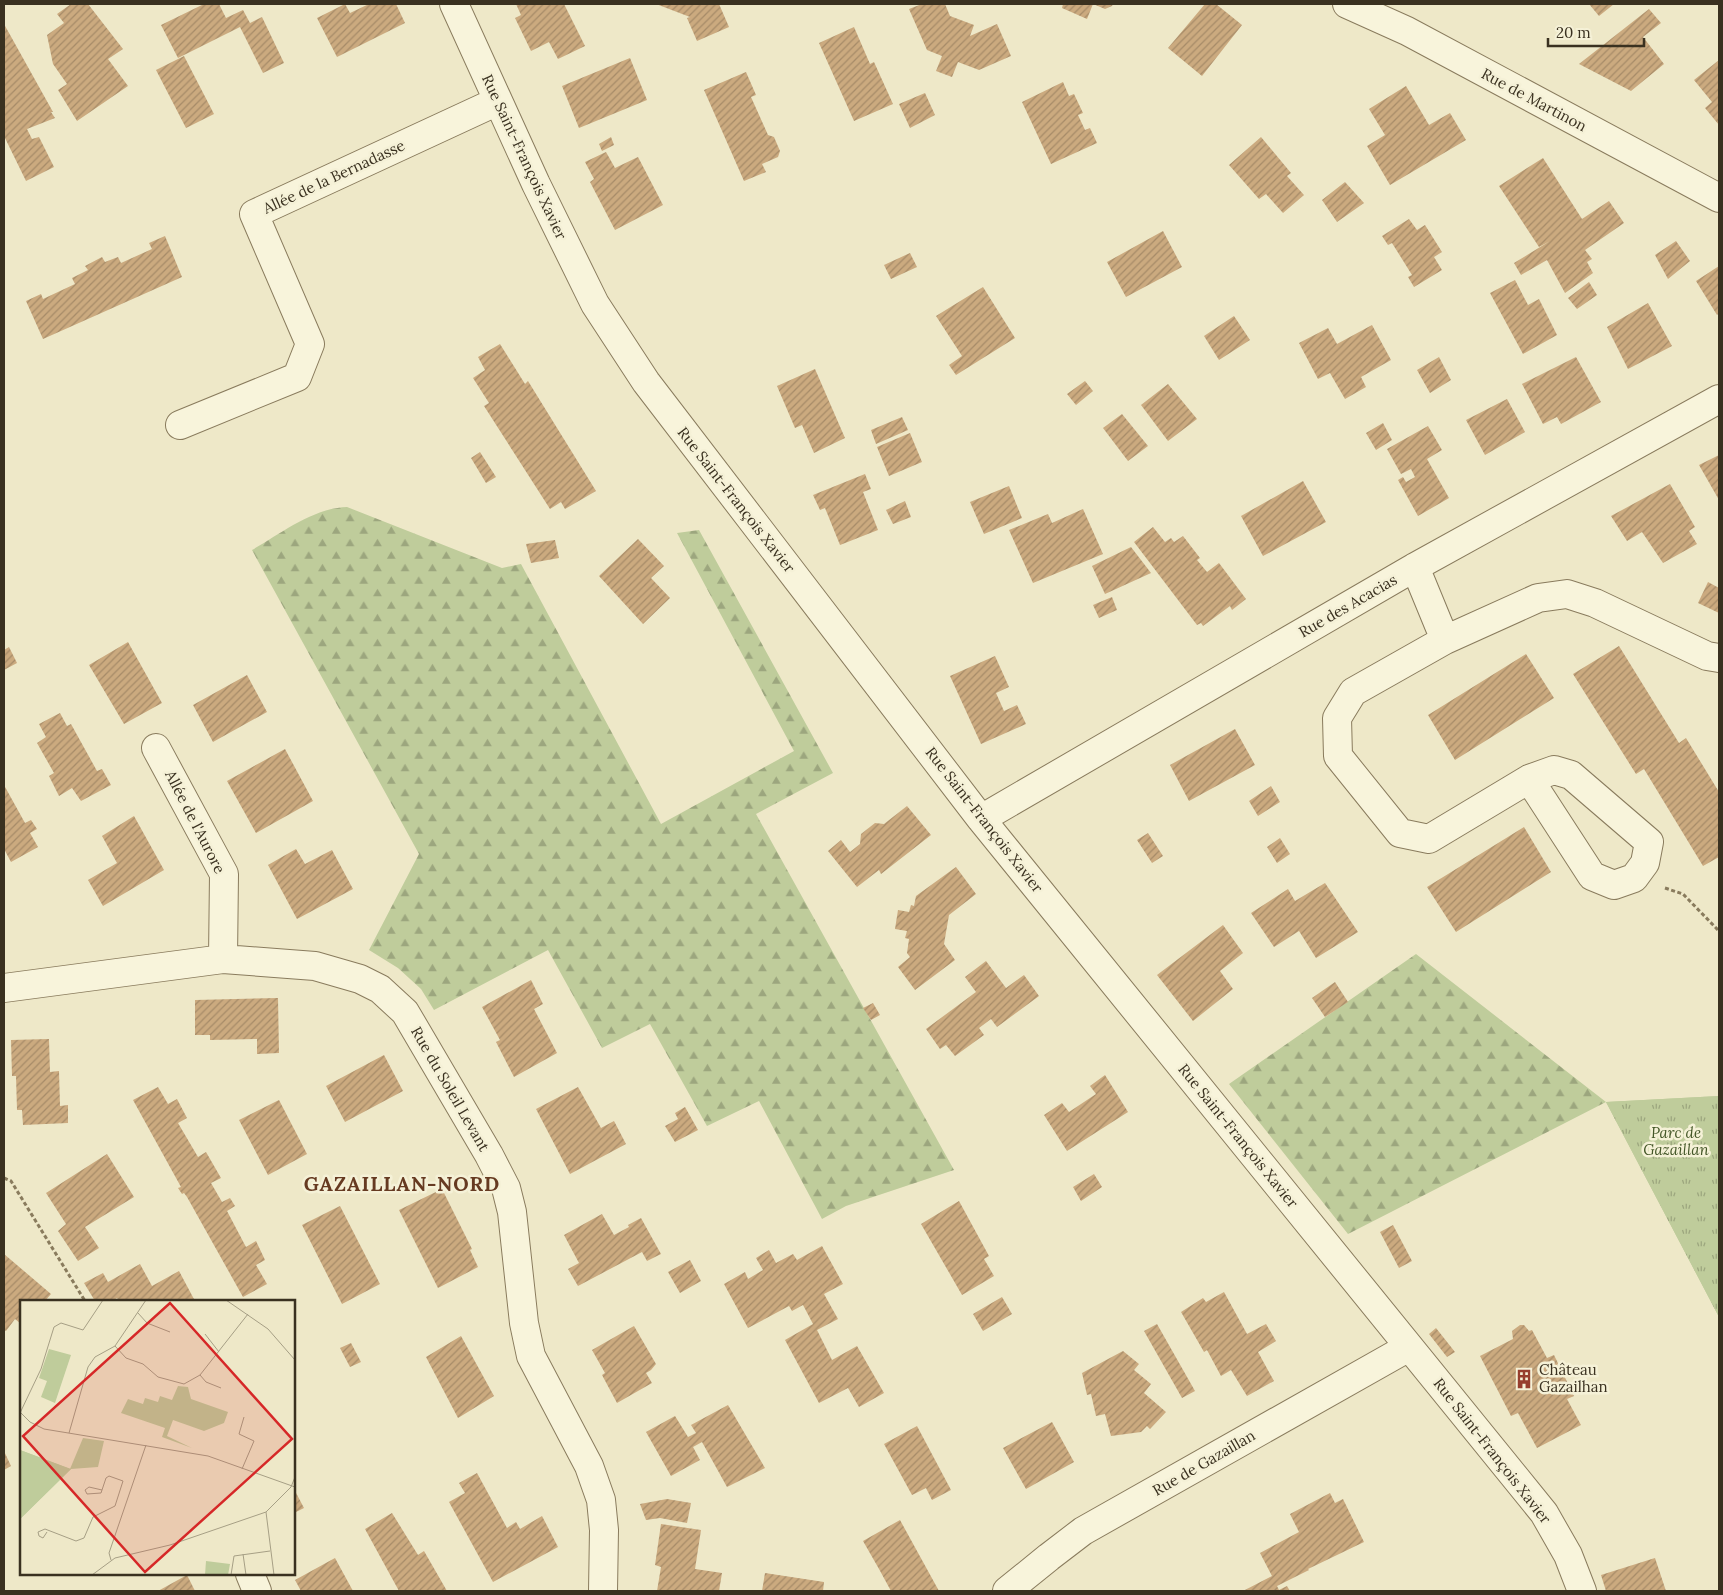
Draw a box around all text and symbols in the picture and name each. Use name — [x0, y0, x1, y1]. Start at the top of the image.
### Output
scale bar — [1548, 15, 1644, 47]
text: 20 m — [1556, 23, 1591, 42]
street label: Rue de Martinon — [1478, 64, 1590, 135]
street label: Rue Saint-François Xavier — [478, 71, 571, 243]
street label: Allée de la Bernadasse — [259, 135, 408, 218]
street label: Rue Saint-François Xavier — [674, 423, 800, 577]
street label: Rue des Acacias — [1295, 570, 1400, 641]
street label: Rue Saint-François Xavier — [922, 743, 1048, 897]
street label: Allée de l'Aurore — [161, 766, 230, 877]
street label: Rue du Soleil Levant — [407, 1023, 494, 1155]
street label: Rue Saint-François Xavier — [1174, 1060, 1303, 1212]
park label: Parc de Gazaillan — [1643, 1123, 1710, 1159]
district label: GAZAILLAN-NORD — [304, 1171, 500, 1196]
inset map — [20, 1300, 295, 1575]
place label: Château Gazailhan — [1539, 1360, 1608, 1396]
building icon: Château Gazailhan — [1513, 1368, 1535, 1390]
street label: Rue Saint-François Xavier — [1430, 1374, 1556, 1528]
street label: Rue de Gazaillan — [1149, 1426, 1258, 1500]

